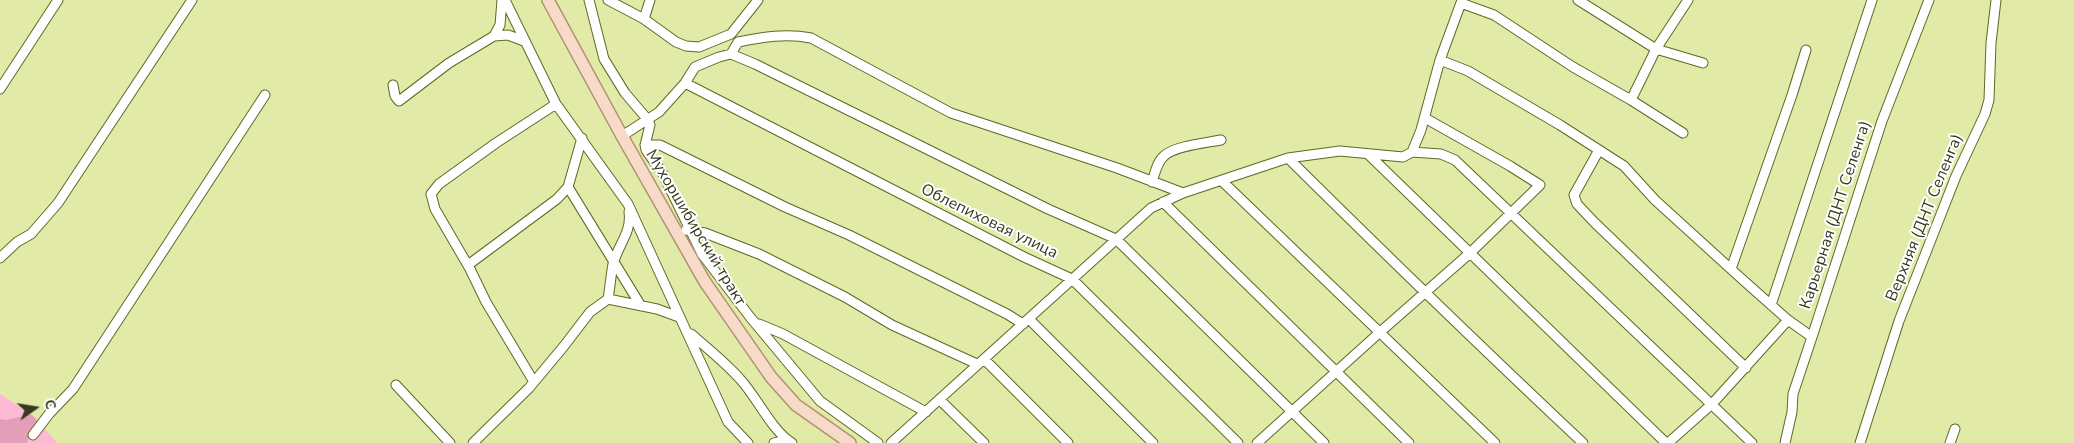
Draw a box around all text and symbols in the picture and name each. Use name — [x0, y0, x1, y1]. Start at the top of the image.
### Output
street label: Карьерная (ДНТ Селенга) — [1797, 119, 1875, 311]
street label: Верхняя (ДНТ Селенга) — [1883, 132, 1967, 304]
street label: Мухоршибирский тракт — [641, 147, 749, 309]
street label: Облепиховая улица — [917, 181, 1061, 263]
north arrow — [10, 383, 60, 433]
text: С — [40, 398, 60, 411]

